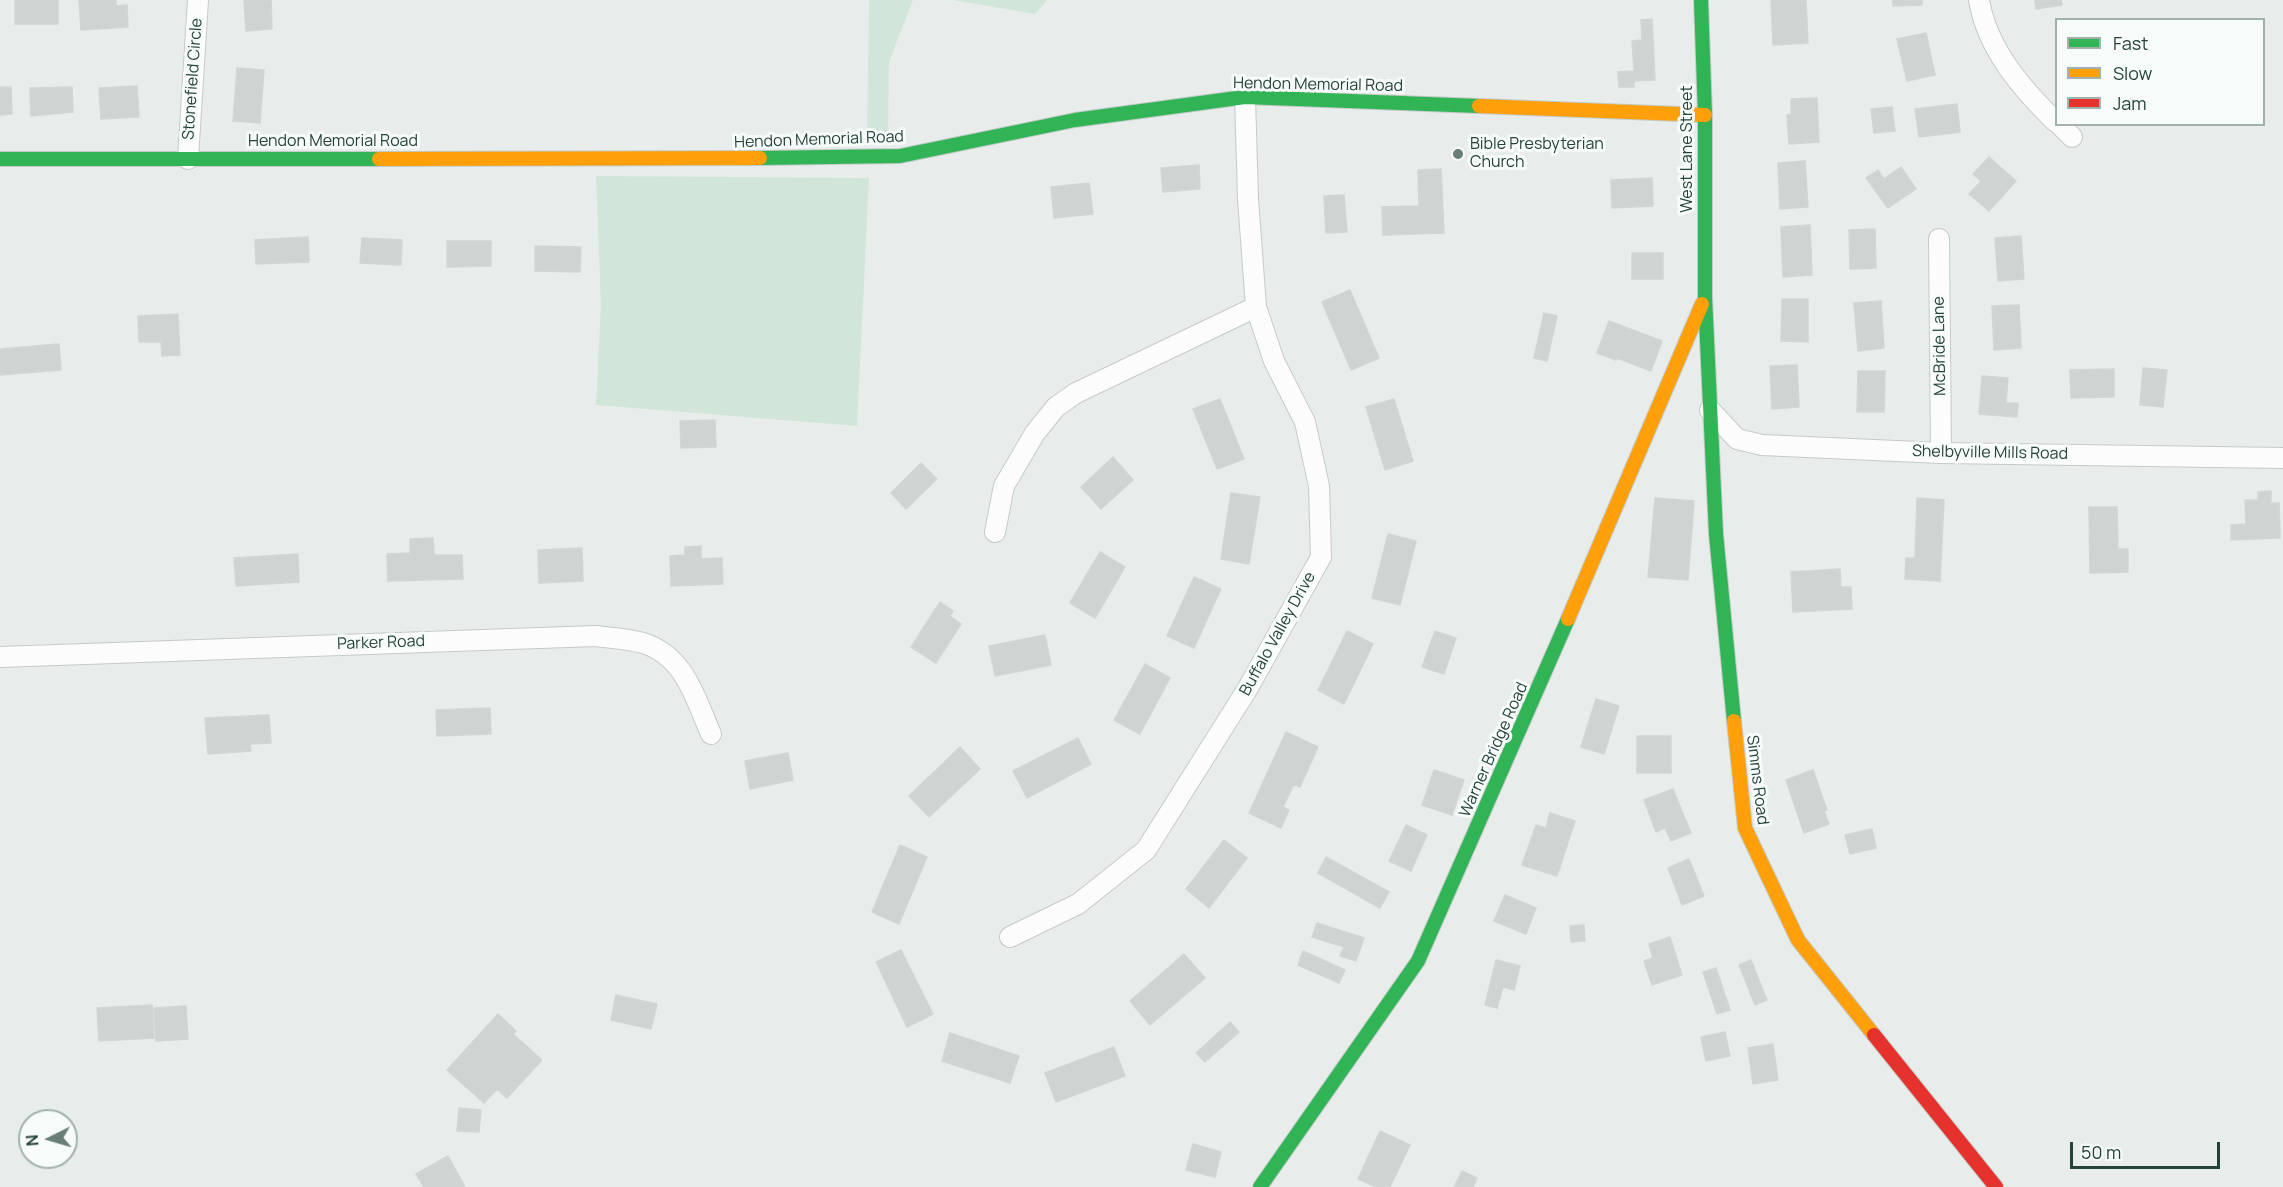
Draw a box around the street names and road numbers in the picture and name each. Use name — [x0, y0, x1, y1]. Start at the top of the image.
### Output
street label: Stonefield Circle — [179, 17, 207, 141]
street label: Hendon Memorial Road — [1233, 74, 1403, 96]
street label: West Lane Street — [1678, 85, 1698, 213]
street label: Hendon Memorial Road — [734, 127, 904, 153]
street label: Hendon Memorial Road — [248, 132, 418, 152]
street label: McBride Lane — [1930, 296, 1950, 396]
street label: Shelbyville Mills Road — [1912, 442, 2068, 464]
street label: Buffalo Valley Drive — [1236, 569, 1320, 699]
street label: Parker Road — [337, 632, 425, 654]
street label: Warner Bridge Road — [1456, 680, 1532, 820]
street label: Simms Road — [1742, 734, 1772, 826]

